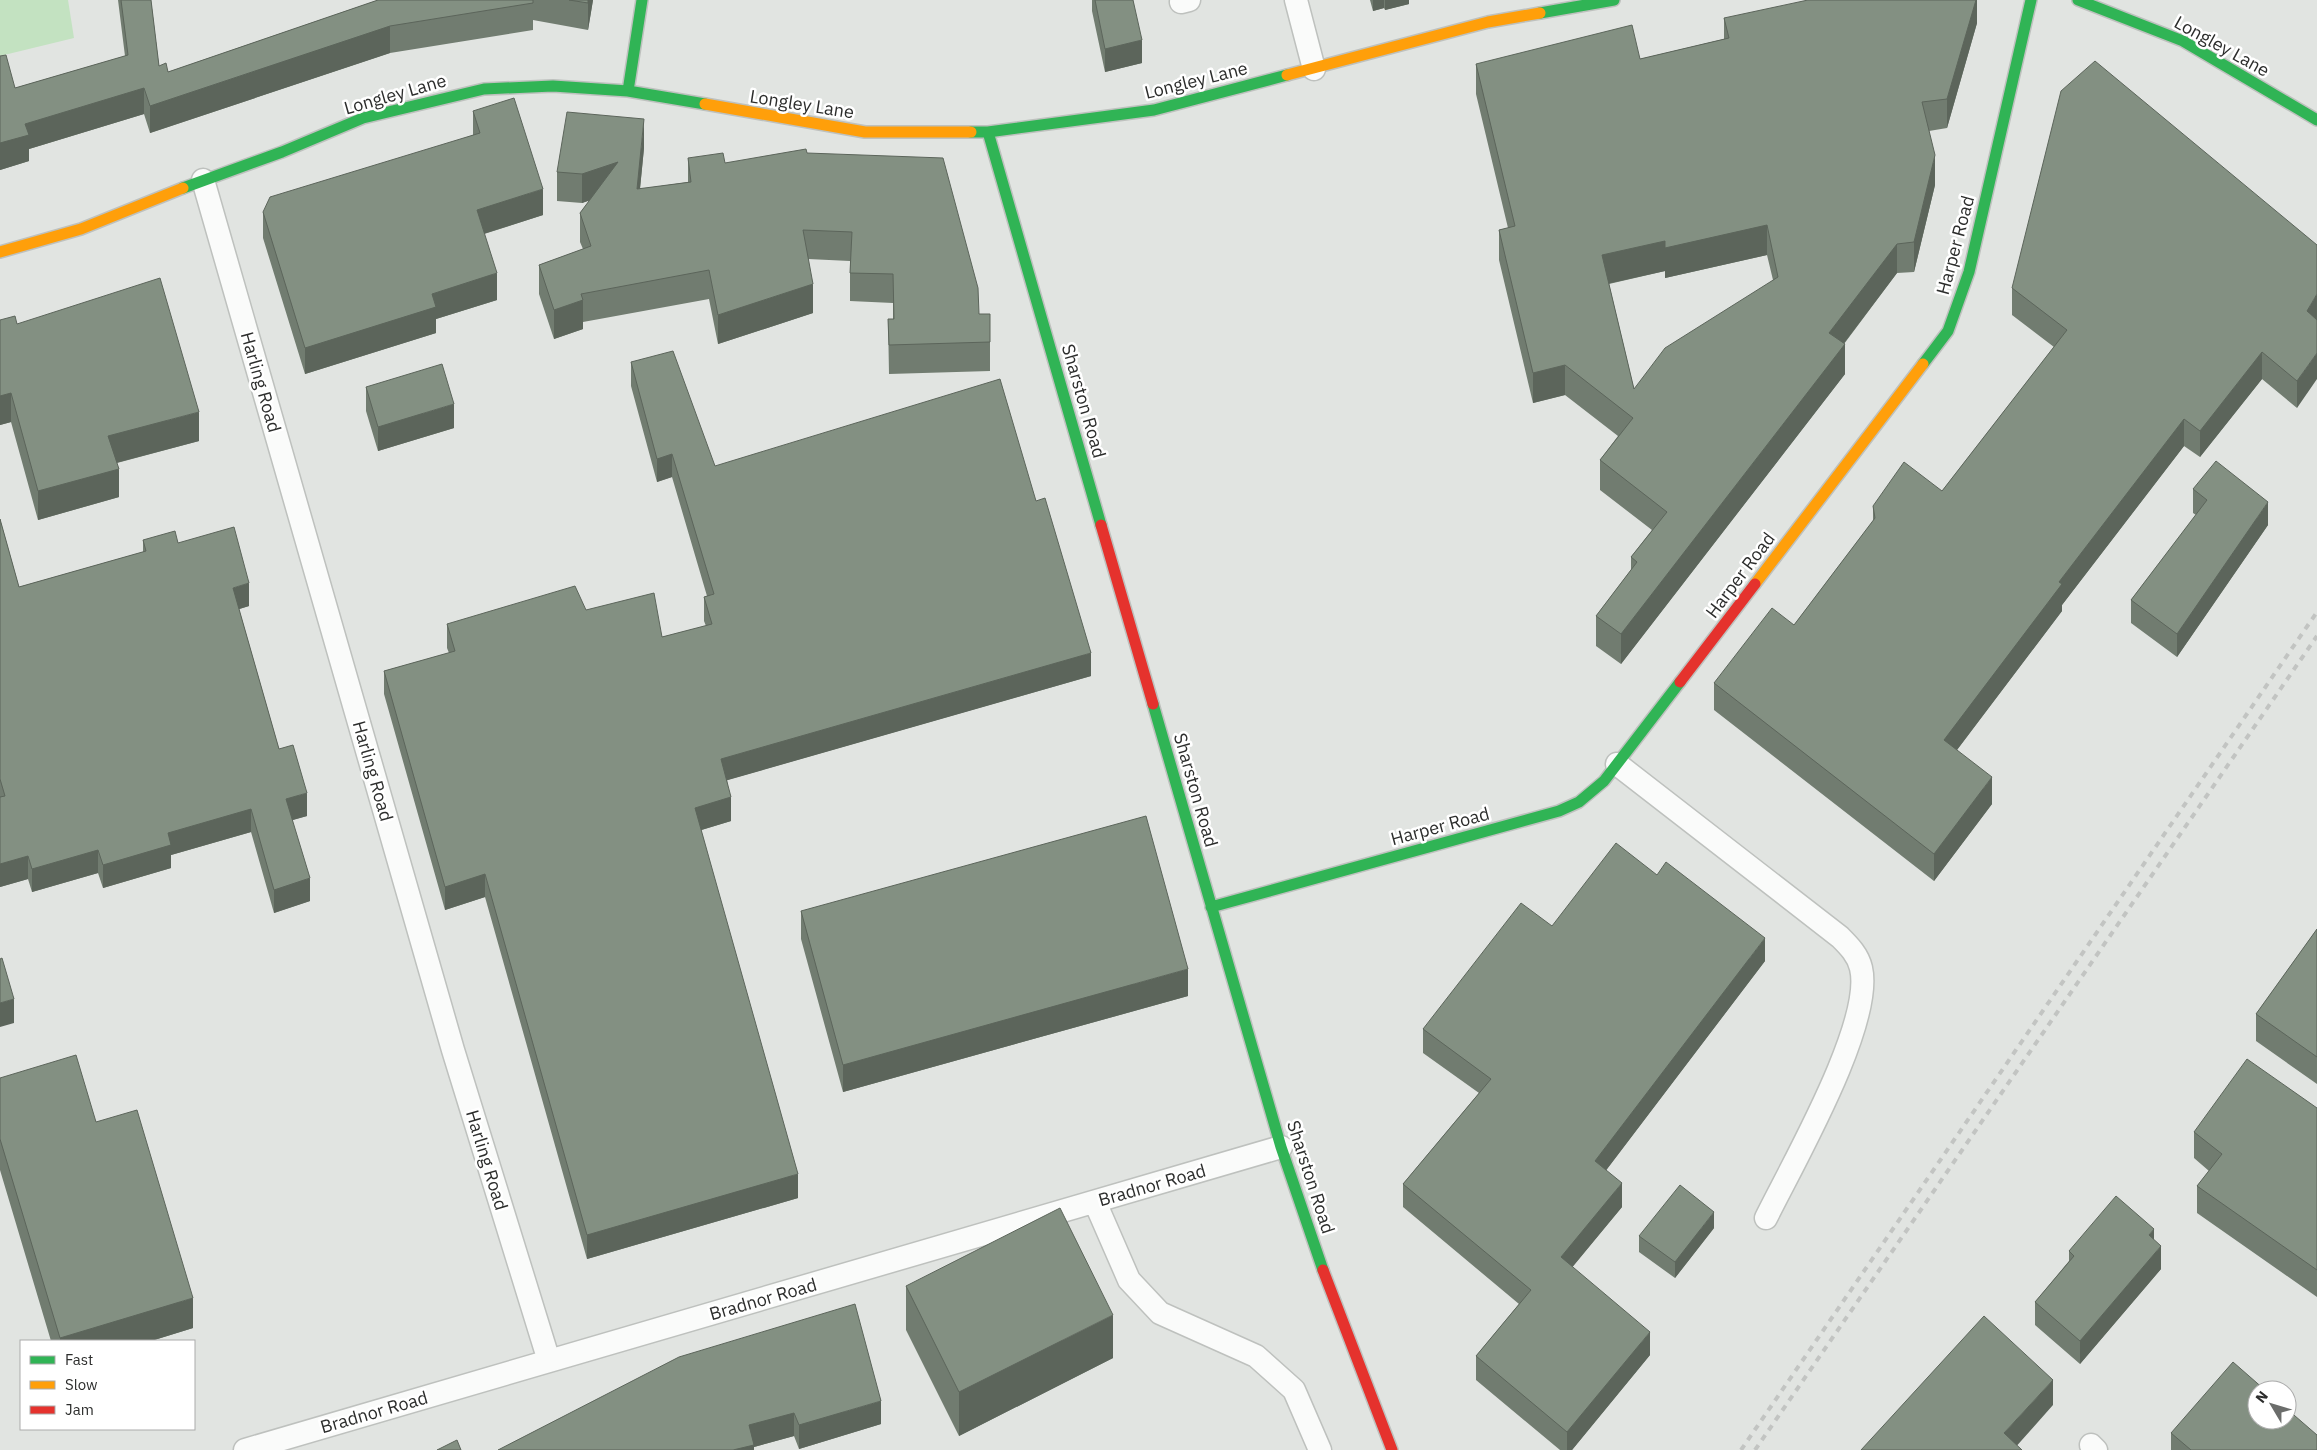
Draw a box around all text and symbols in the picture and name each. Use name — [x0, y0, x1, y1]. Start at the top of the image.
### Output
street label: Longley Lane — [2170, 10, 2274, 82]
street label: Longley Lane — [1142, 56, 1250, 104]
street label: Longley Lane — [341, 68, 449, 120]
street label: Longley Lane — [748, 84, 856, 124]
street label: Harper Road — [1931, 193, 1979, 297]
street label: Harling Road — [236, 329, 286, 435]
street label: Sharston Road — [1057, 341, 1111, 461]
street label: Harper Road — [1700, 528, 1780, 622]
street label: Harling Road — [348, 718, 398, 824]
street label: Sharston Road — [1169, 730, 1223, 850]
street label: Harper Road — [1388, 802, 1492, 850]
street label: Harling Road — [461, 1107, 513, 1213]
street label: Sharston Road — [1282, 1117, 1340, 1237]
street label: Bradnor Road — [1096, 1159, 1208, 1211]
street label: Bradnor Road — [707, 1273, 819, 1325]
legend — [20, 1340, 195, 1430]
text: Fast — [65, 1350, 93, 1369]
text: Slow — [65, 1375, 98, 1394]
north arrow — [2247, 1380, 2297, 1430]
street label: Bradnor Road — [318, 1386, 430, 1438]
text: N — [2252, 1387, 2272, 1407]
text: Jam — [65, 1400, 94, 1419]

